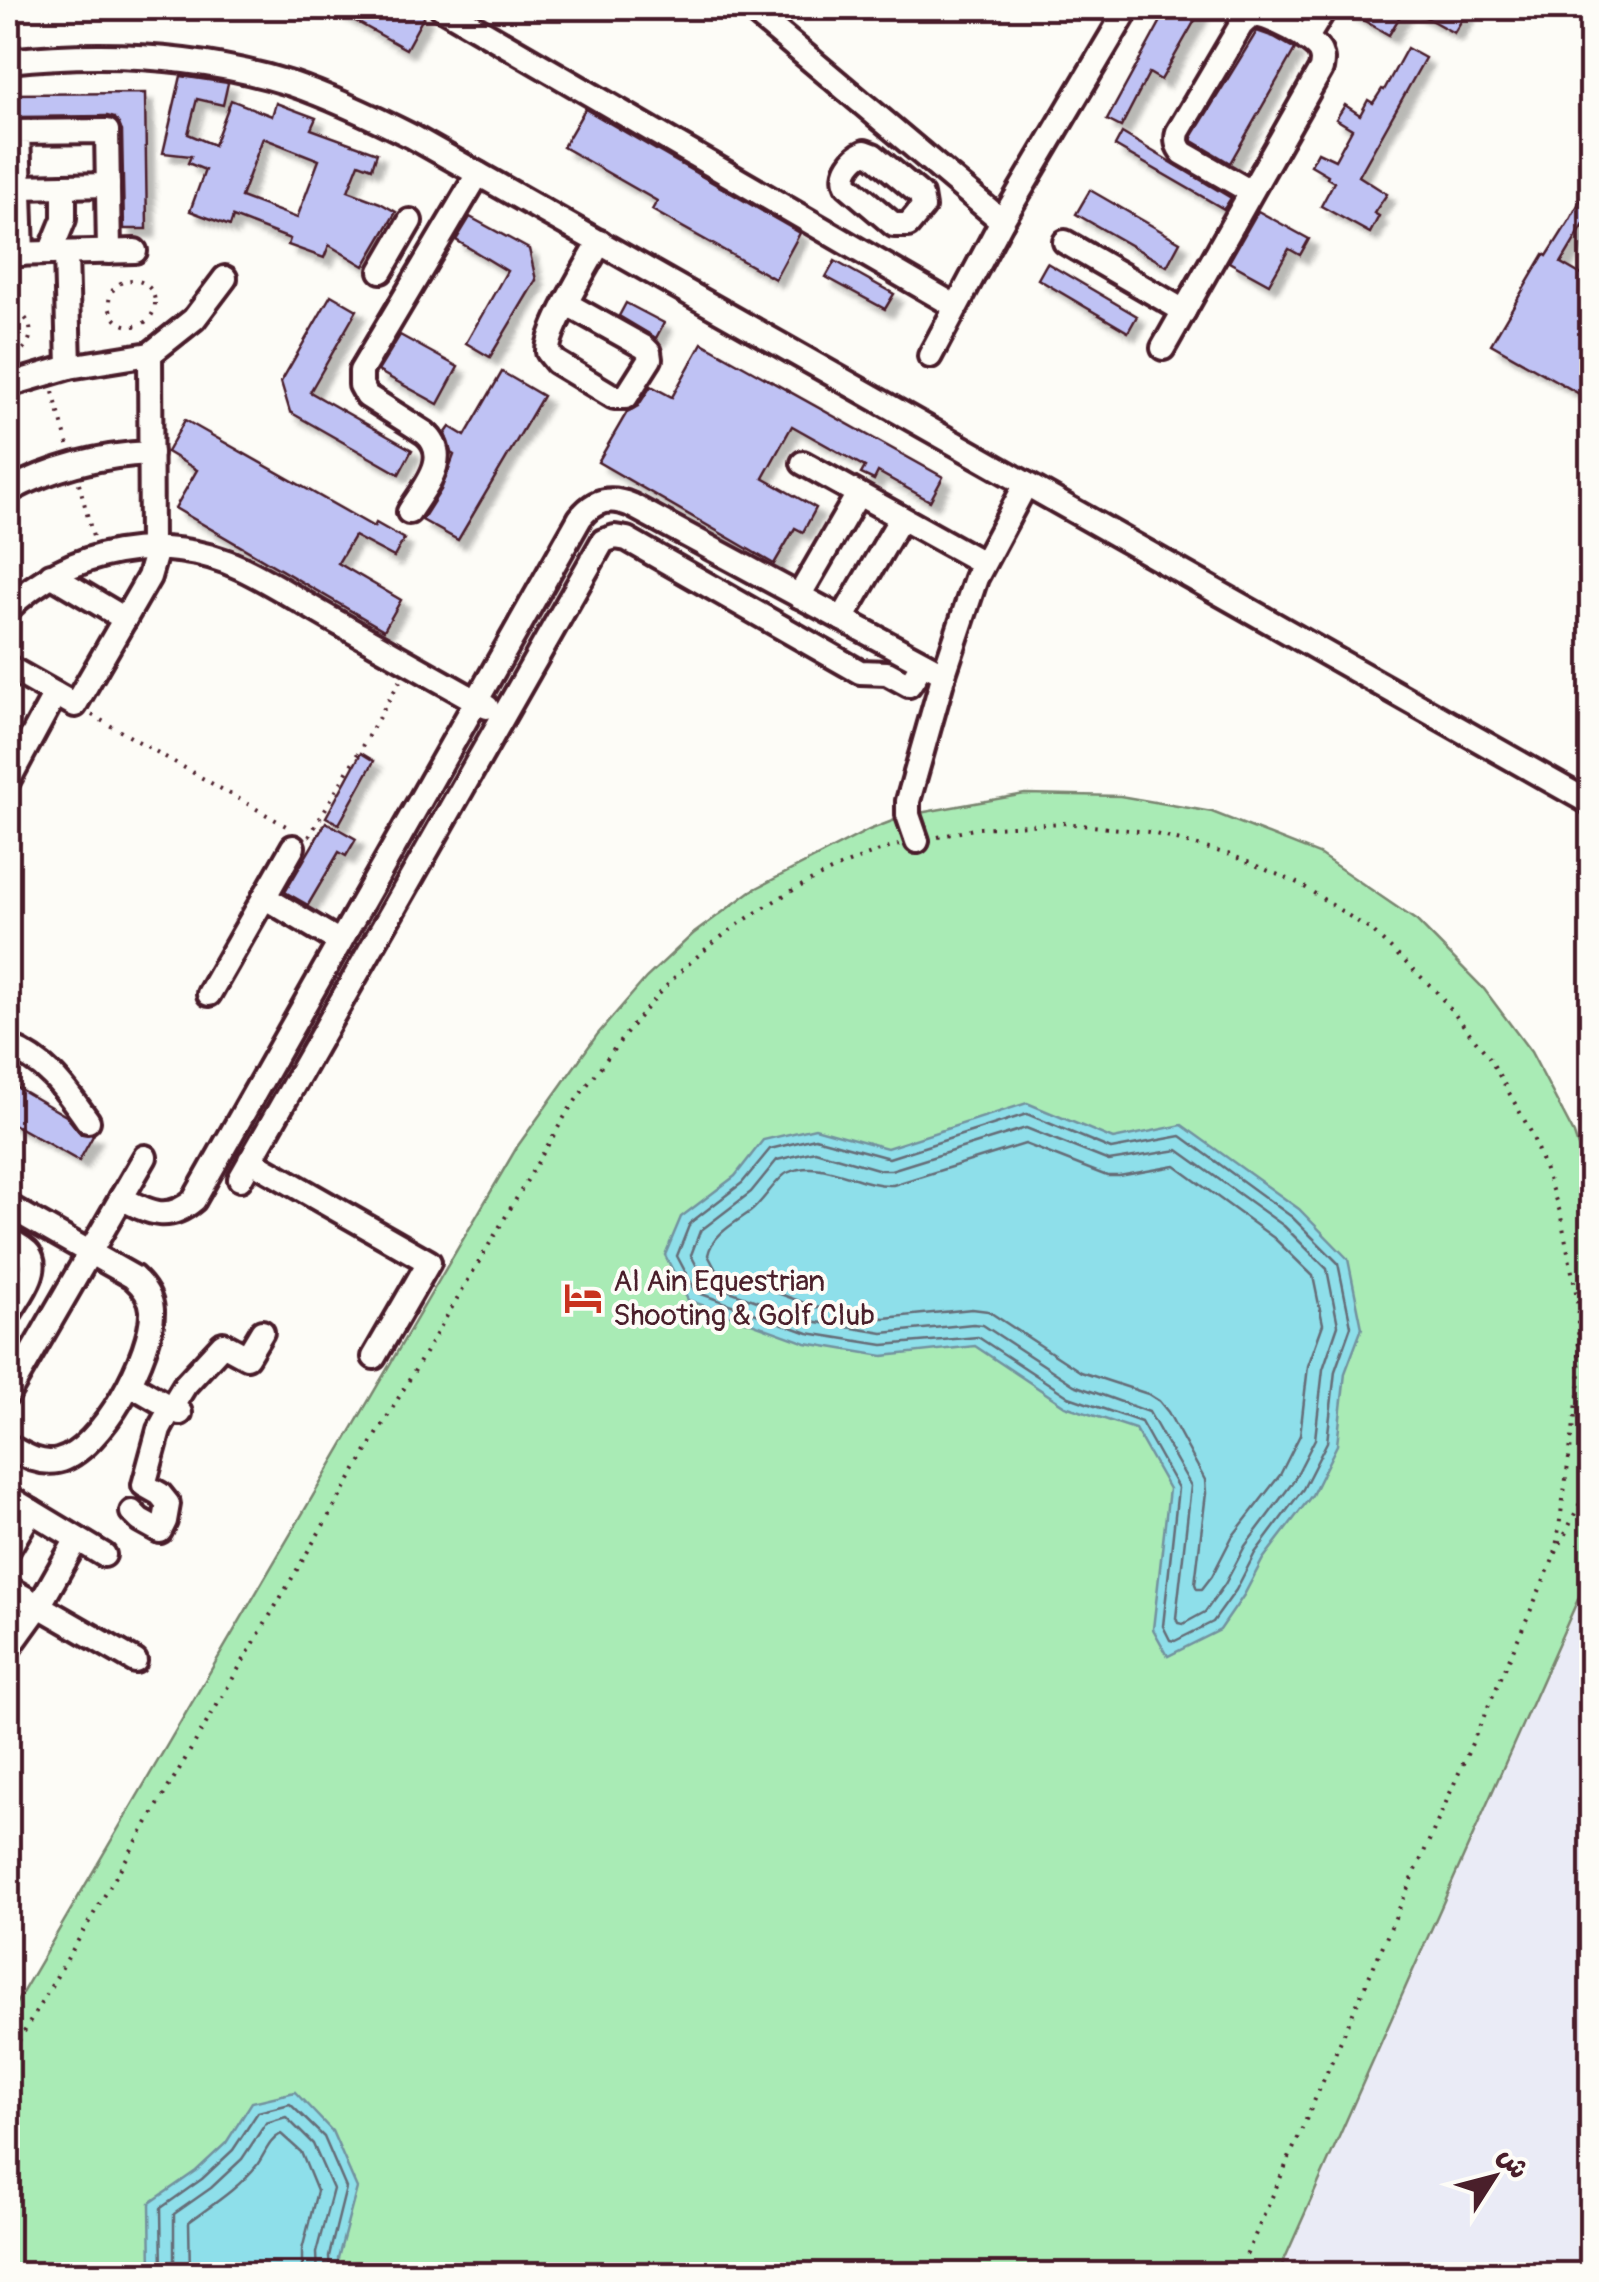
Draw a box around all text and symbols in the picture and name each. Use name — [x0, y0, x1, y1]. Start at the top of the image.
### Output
place label: Al Ain Equestrian Shooting & Golf Club — [613, 1263, 875, 1334]
hotel icon: Al Ain Equestrian Shooting & Golf Club — [562, 1277, 604, 1319]
north arrow — [1444, 2127, 1544, 2227]
text: ش — [1490, 2140, 1536, 2186]

